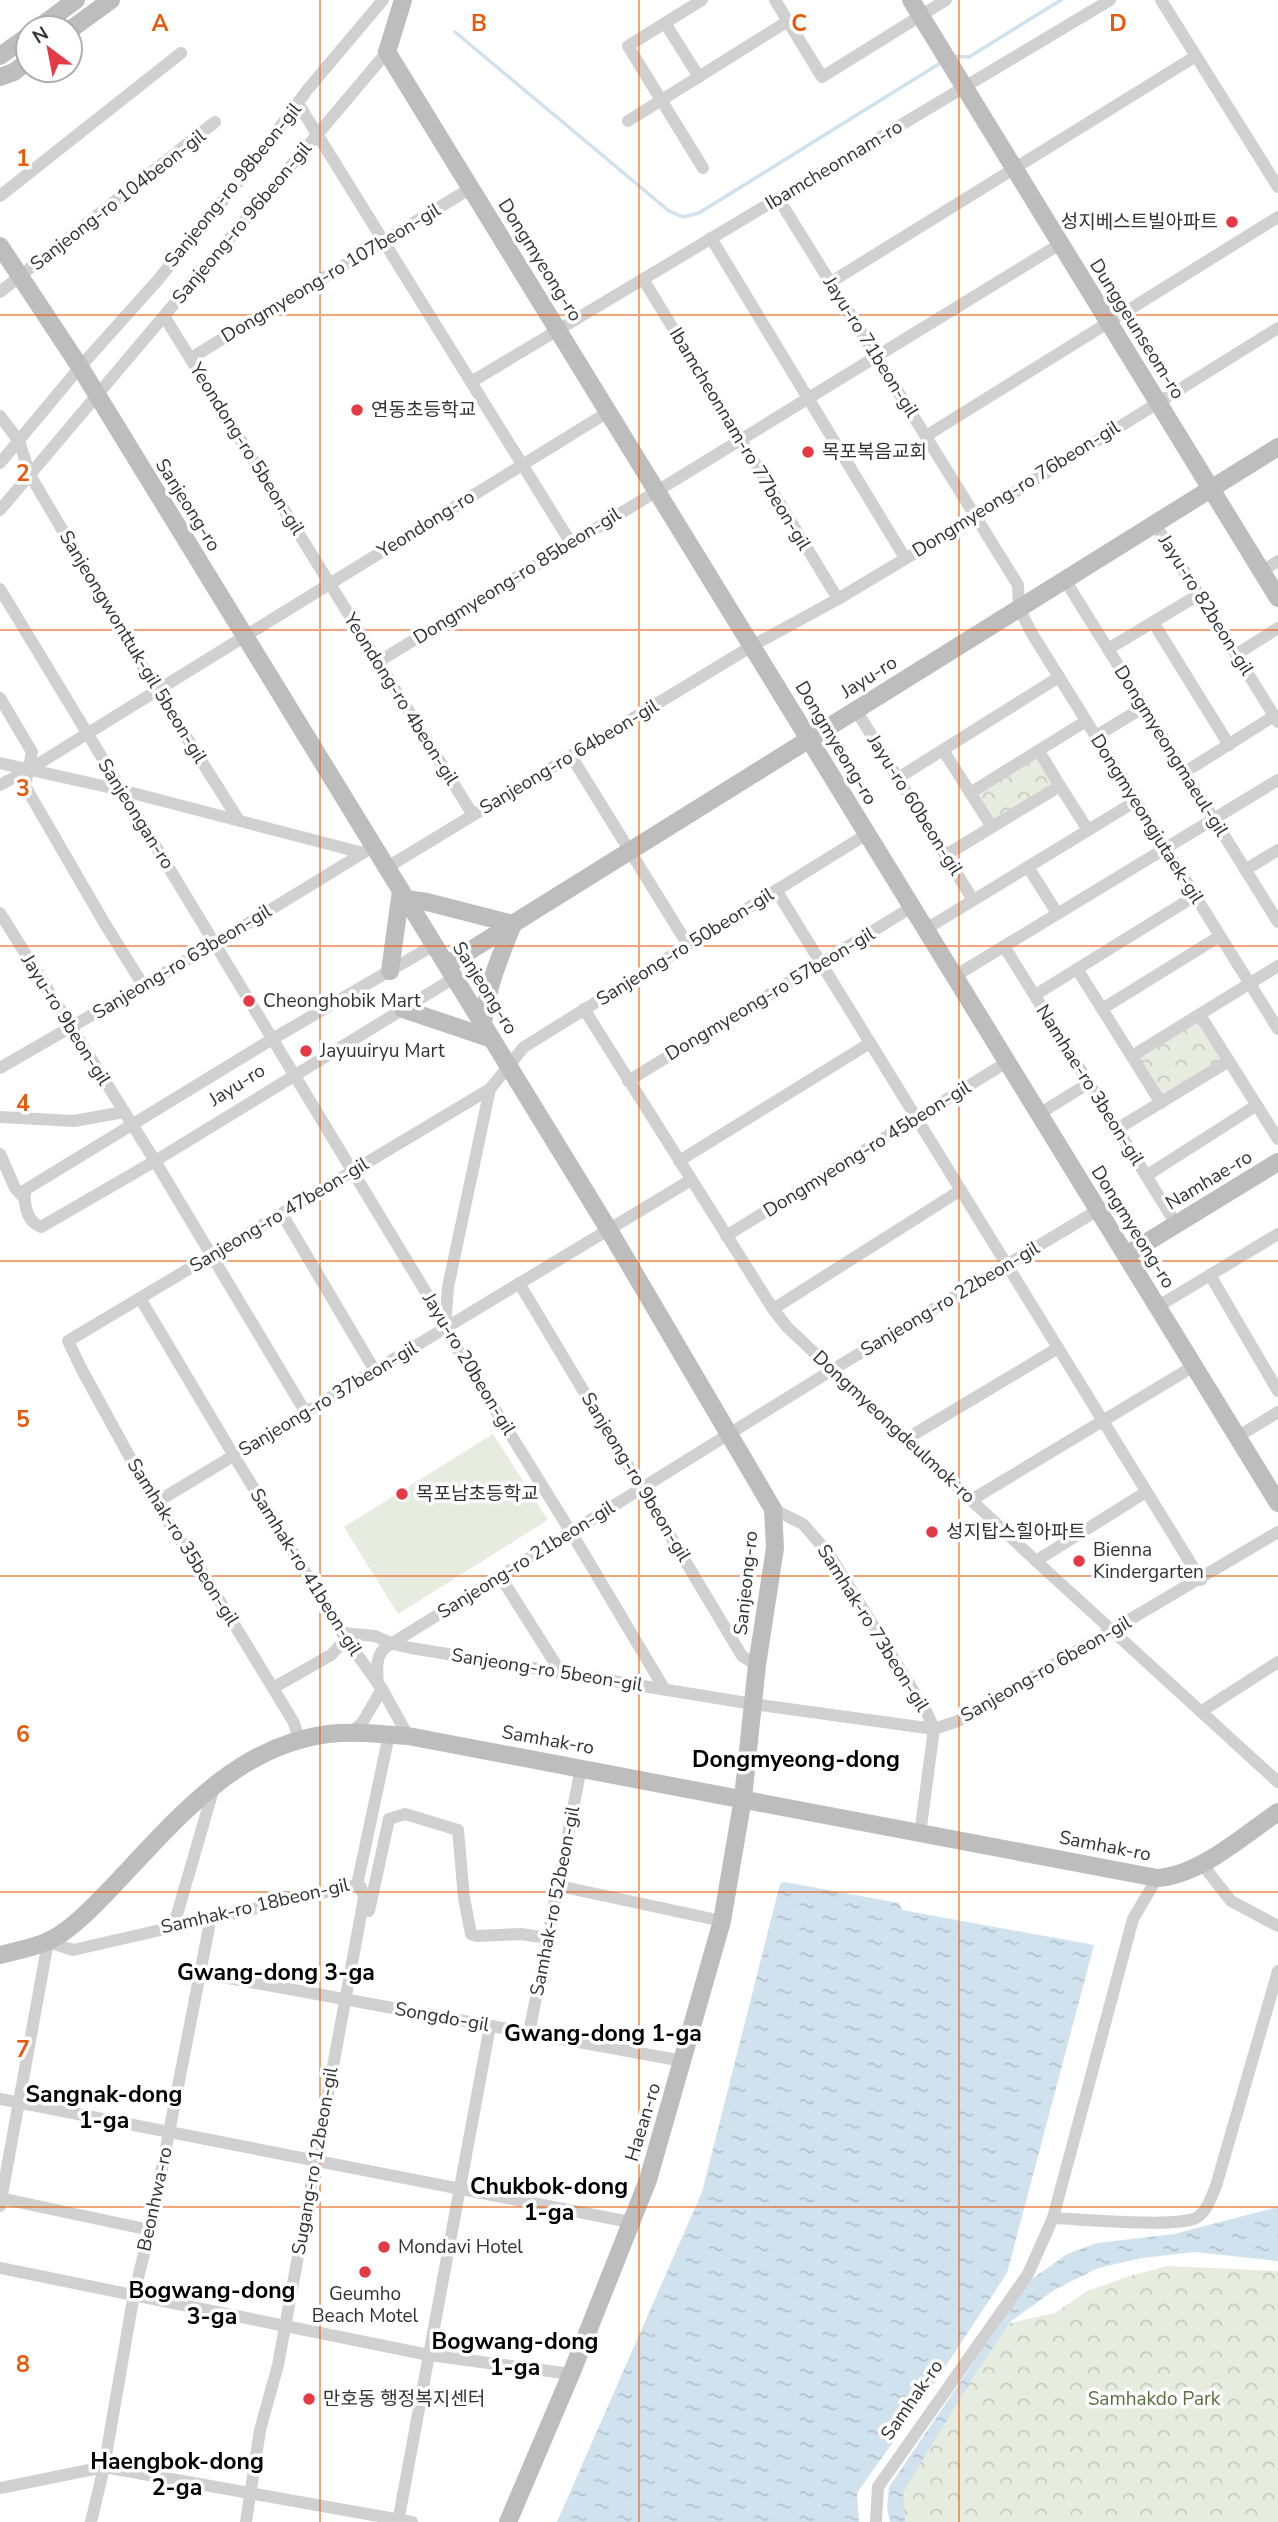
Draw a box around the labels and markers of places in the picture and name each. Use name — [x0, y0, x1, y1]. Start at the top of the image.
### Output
place label: 성지베스트빌아파트 — [1061, 209, 1218, 235]
marker: 성지베스트빌아파트 — [1224, 214, 1240, 230]
place label: 연동초등학교 — [371, 397, 476, 423]
marker: 연동초등학교 — [349, 402, 365, 418]
place label: 목포복음교회 — [822, 439, 927, 465]
marker: 목포복음교회 — [800, 444, 816, 460]
place label: Cheonghobik Mart — [263, 988, 421, 1014]
marker: Cheonghobik Mart — [241, 993, 257, 1009]
place label: Jayuuiryu Mart — [319, 1038, 445, 1064]
marker: Jayuuiryu Mart — [298, 1043, 314, 1059]
place label: 목포남초등학교 — [416, 1481, 538, 1507]
marker: 목포남초등학교 — [394, 1486, 410, 1502]
place label: 성지탑스힐아파트 — [946, 1519, 1086, 1545]
marker: 성지탑스힐아파트 — [924, 1524, 940, 1540]
place label: Bienna Kindergarten — [1093, 1537, 1204, 1585]
marker: Bienna Kindergarten — [1071, 1553, 1087, 1569]
place label: Mondavi Hotel — [398, 2234, 523, 2260]
marker: Mondavi Hotel — [376, 2239, 392, 2255]
marker: Geumho Beach Motel — [357, 2264, 373, 2280]
place label: Geumho Beach Motel — [312, 2281, 419, 2329]
place label: 만호동 행정복지센터 — [323, 2386, 485, 2412]
marker: 만호동 행정복지센터 — [301, 2391, 317, 2407]

